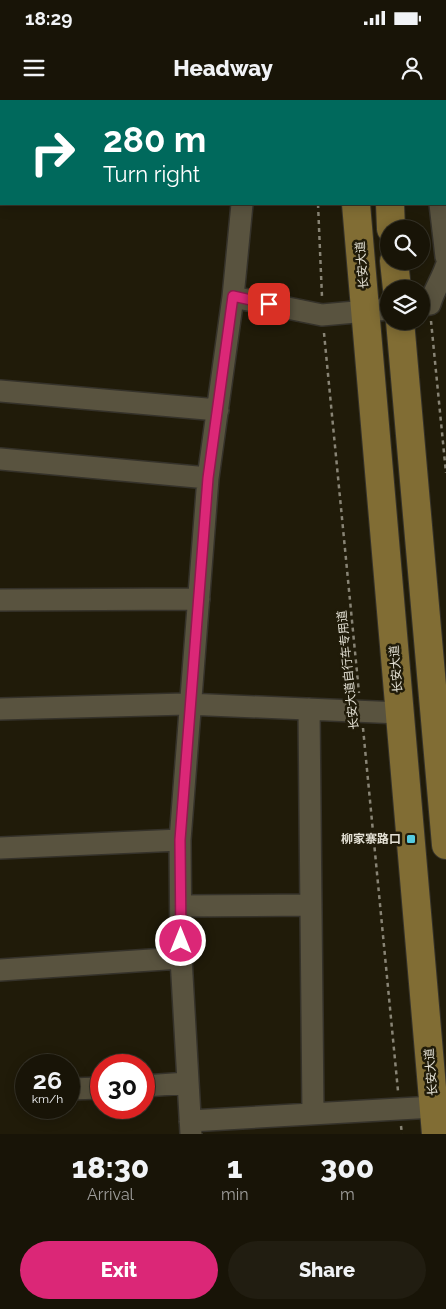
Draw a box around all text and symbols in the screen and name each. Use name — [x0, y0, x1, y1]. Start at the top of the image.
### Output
text: 18:29 — [25, 7, 72, 29]
icon: menu — [20, 54, 48, 82]
icon: person — [398, 54, 426, 82]
text: Headway — [173, 55, 273, 81]
text: 280 m — [103, 119, 206, 160]
icon: right — [20, 120, 85, 185]
text: Turn right — [103, 161, 200, 187]
map controls — [380, 220, 430, 330]
button: search — [380, 220, 430, 270]
street label: 长安大道 — [353, 240, 371, 290]
button: layers — [380, 280, 430, 330]
pin — [248, 283, 290, 325]
icon: arrive — [255, 290, 283, 318]
street label: 长安大道自行车专用道 — [335, 610, 361, 730]
street label: 长安大道 — [387, 644, 405, 694]
place label: 柳家寨路口 — [341, 832, 401, 846]
marker: 柳家寨路口 — [405, 833, 417, 845]
position arrow — [154, 914, 206, 966]
street label: 长安大道 — [422, 1047, 440, 1097]
speed limit sign: 30 — [90, 1054, 155, 1119]
text: 26 — [33, 1065, 62, 1095]
text: km/h — [32, 1092, 63, 1106]
text: 18:30 — [72, 1150, 149, 1185]
text: 1 — [227, 1150, 243, 1185]
text: 300 — [320, 1150, 374, 1185]
text: Arrival — [87, 1185, 134, 1204]
text: min — [221, 1185, 249, 1204]
text: m — [340, 1185, 355, 1204]
button: Exit — [20, 1241, 218, 1299]
button: Share — [228, 1241, 426, 1299]

